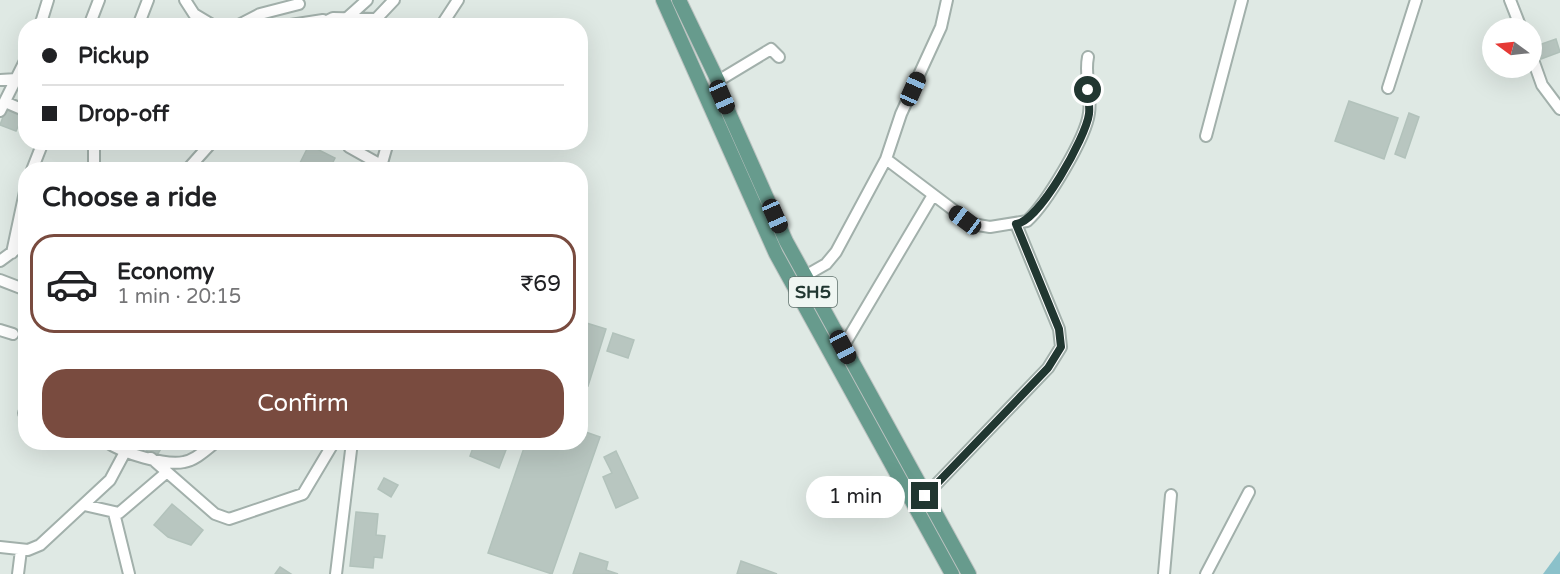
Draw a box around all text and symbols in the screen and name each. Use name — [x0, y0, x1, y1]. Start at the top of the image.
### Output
north arrow — [1482, 18, 1542, 78]
map controls — [1482, 18, 1542, 78]
text: Pickup — [78, 43, 149, 69]
car — [897, 69, 929, 109]
route start — [1074, 76, 1101, 103]
car — [706, 77, 738, 117]
text: Drop-off — [78, 101, 169, 127]
text: Choose a ride — [42, 181, 217, 214]
car — [759, 196, 791, 236]
car — [945, 202, 985, 238]
icon: car — [45, 257, 99, 311]
text: Economy — [117, 259, 214, 285]
text: ₹69 — [520, 271, 561, 297]
road number: SH5 — [789, 277, 837, 307]
text: 1 min · 20:15 — [117, 285, 241, 309]
car — [827, 327, 859, 367]
button: Confirm — [42, 369, 564, 438]
callout: 1 min — [805, 475, 904, 517]
route end — [911, 482, 938, 509]
text: 1 min — [829, 485, 882, 509]

